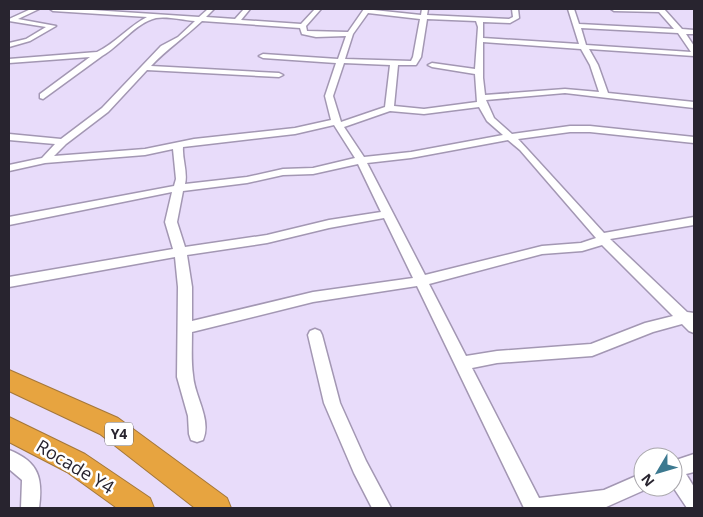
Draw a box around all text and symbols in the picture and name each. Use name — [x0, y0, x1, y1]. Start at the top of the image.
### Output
road number: Y4 — [105, 422, 133, 446]
street label: Rocade Y4 — [32, 434, 119, 499]
north arrow — [633, 447, 683, 497]
text: N — [636, 470, 658, 491]

